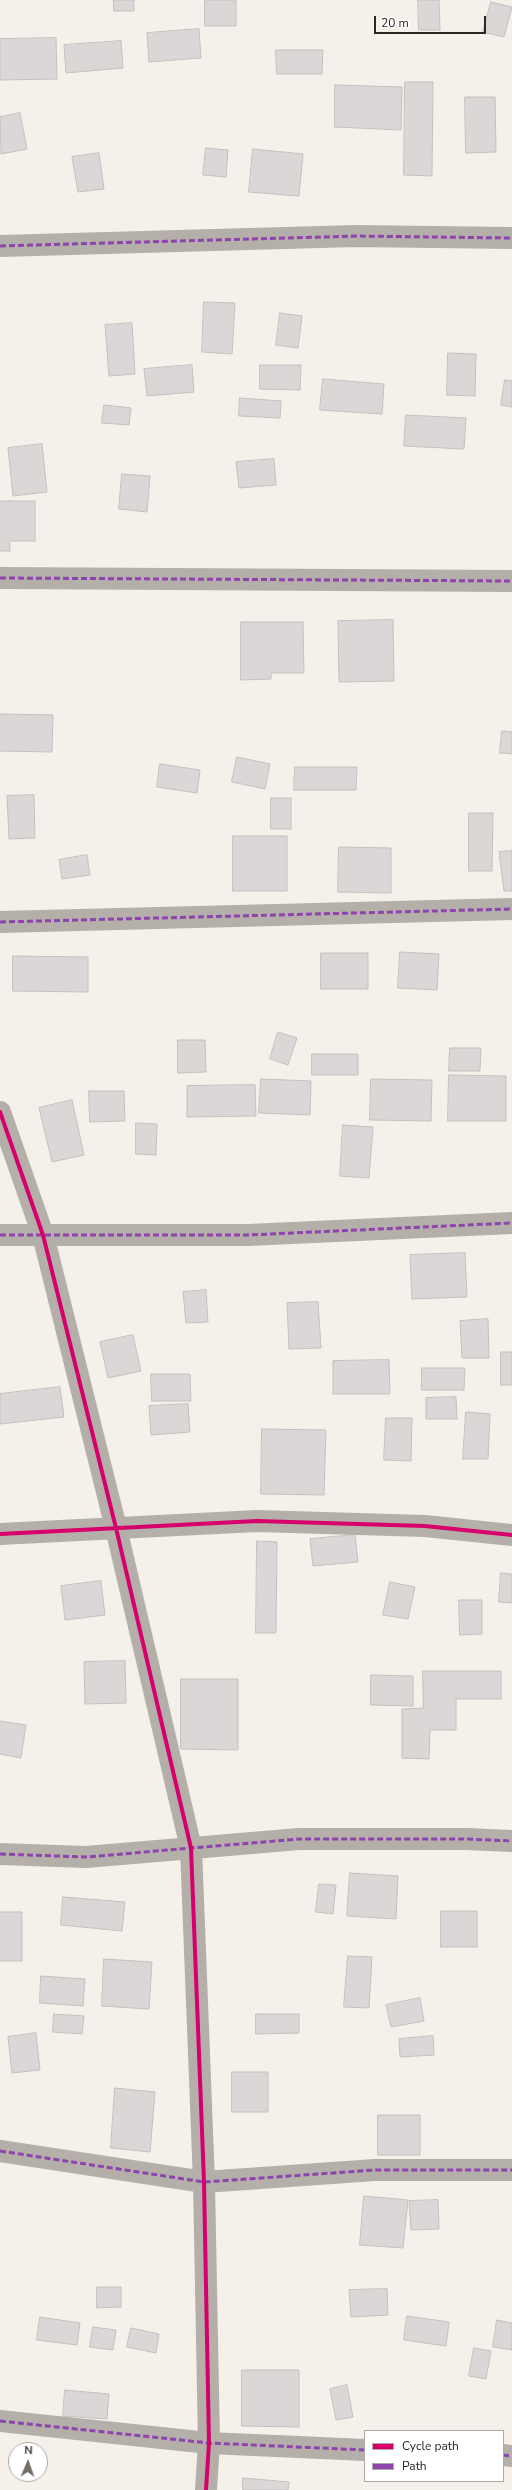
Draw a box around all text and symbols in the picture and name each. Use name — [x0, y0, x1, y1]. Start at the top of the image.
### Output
scale bar — [376, 8, 488, 34]
text: 20 m — [381, 15, 409, 31]
legend — [364, 2430, 504, 2482]
text: Cycle path — [402, 2438, 459, 2454]
north arrow — [8, 2442, 48, 2482]
text: N — [24, 2443, 33, 2458]
text: Path — [402, 2458, 427, 2474]

